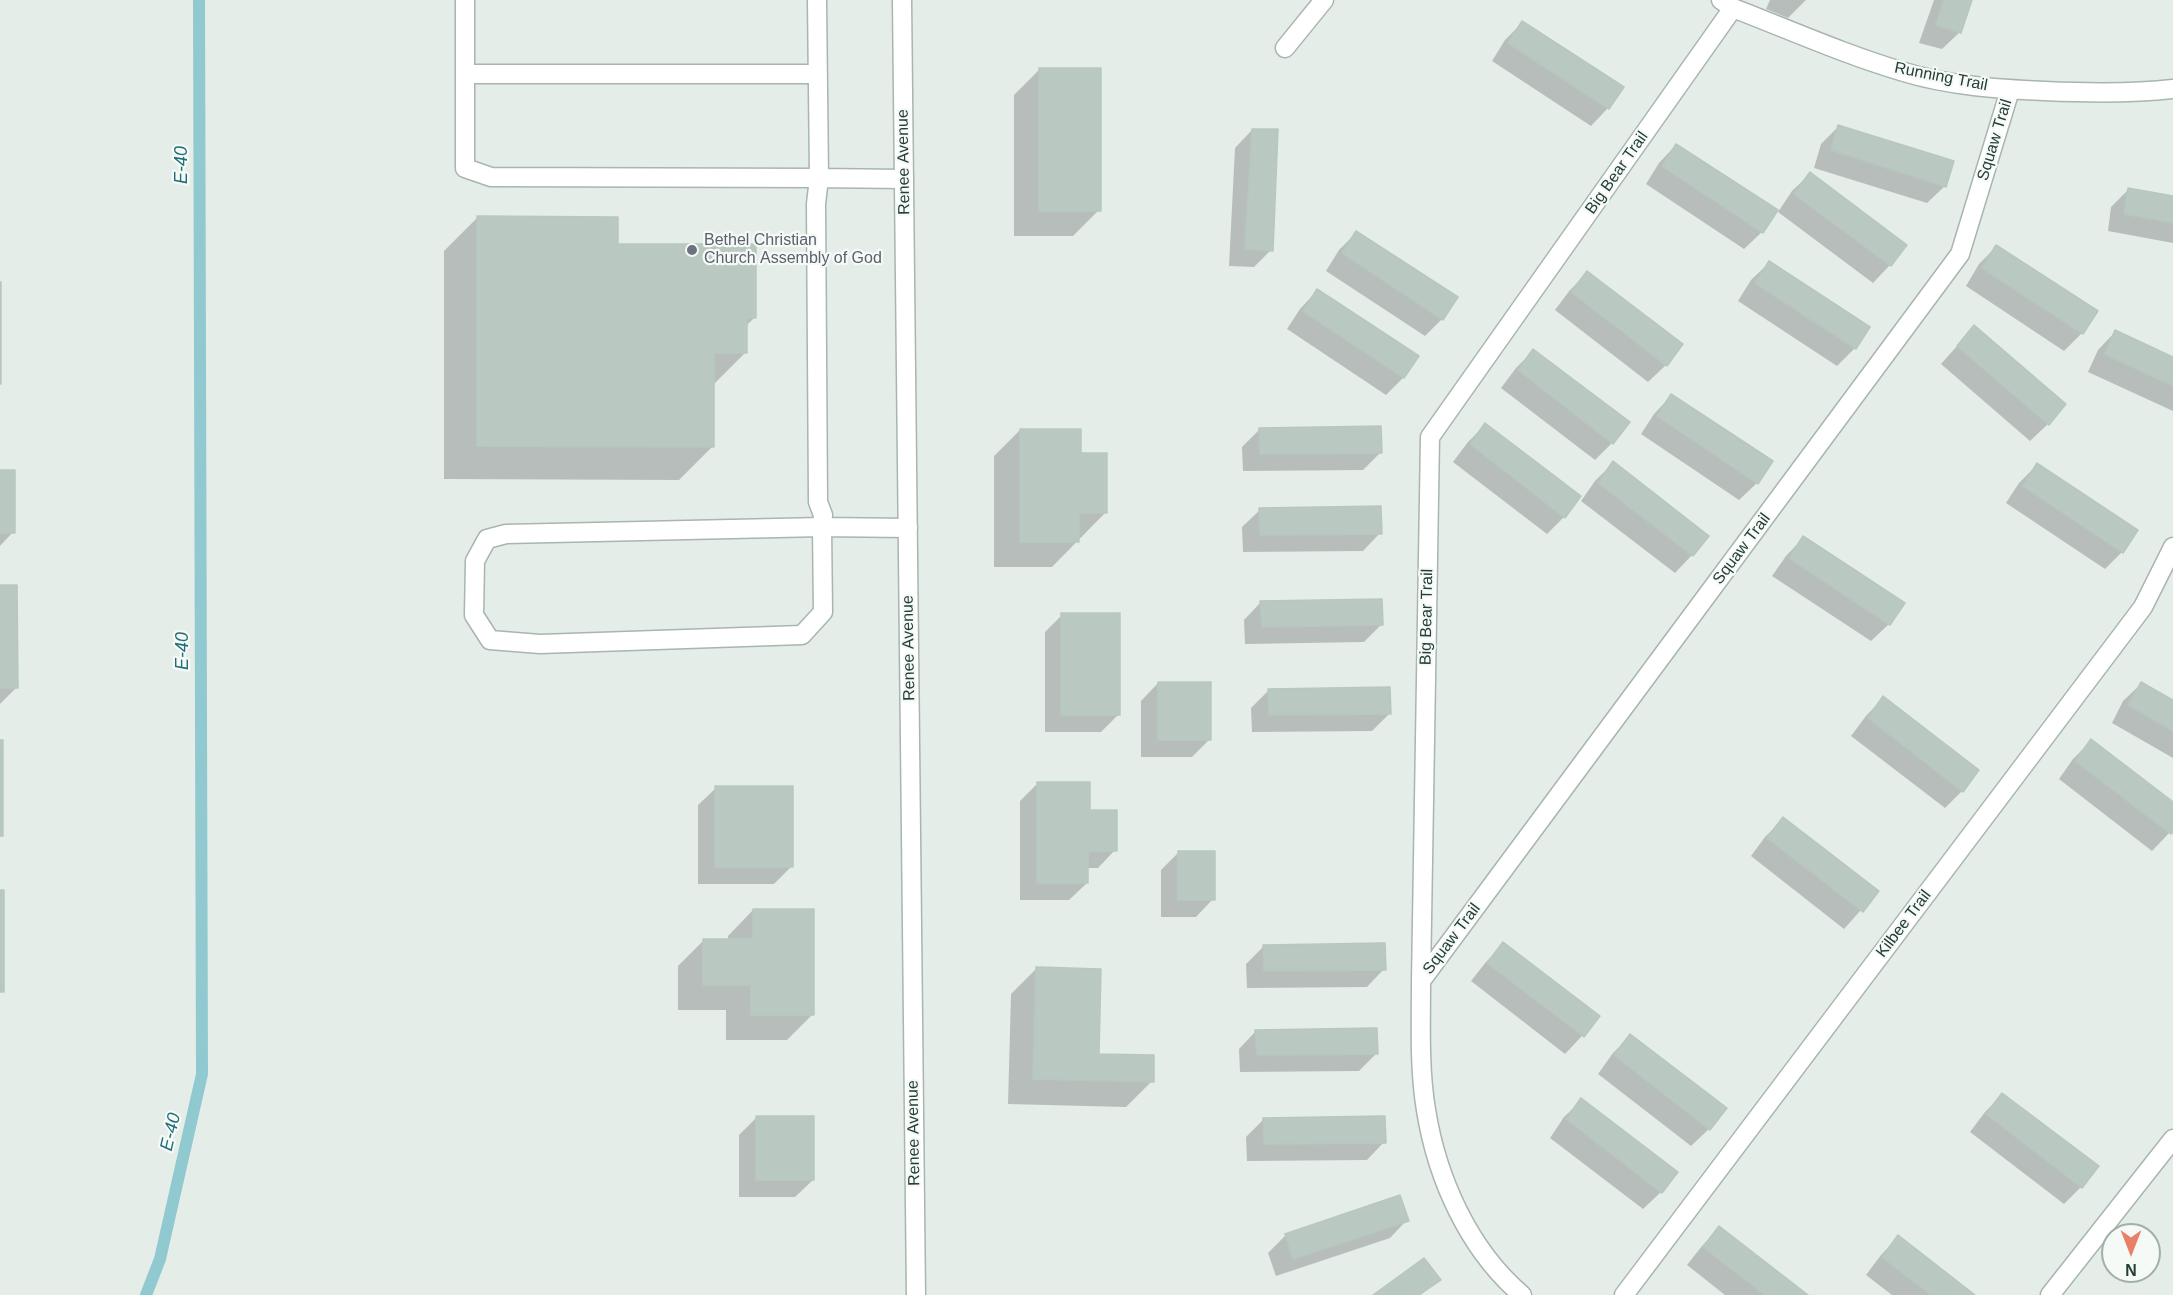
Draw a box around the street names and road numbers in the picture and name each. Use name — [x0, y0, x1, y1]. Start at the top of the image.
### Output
street label: Running Trail — [1893, 59, 1989, 95]
street label: Squaw Trail — [1974, 97, 2016, 183]
street label: Renee Avenue — [893, 109, 915, 215]
street label: Big Bear Trail — [1582, 128, 1652, 218]
street label: Squaw Trail — [1709, 510, 1775, 588]
street label: Big Bear Trail — [1417, 569, 1437, 665]
street label: Renee Avenue — [898, 595, 920, 701]
street label: Kilbee Trail — [1872, 887, 1936, 961]
street label: Squaw Trail — [1419, 900, 1485, 978]
street label: Renee Avenue — [903, 1080, 925, 1186]

